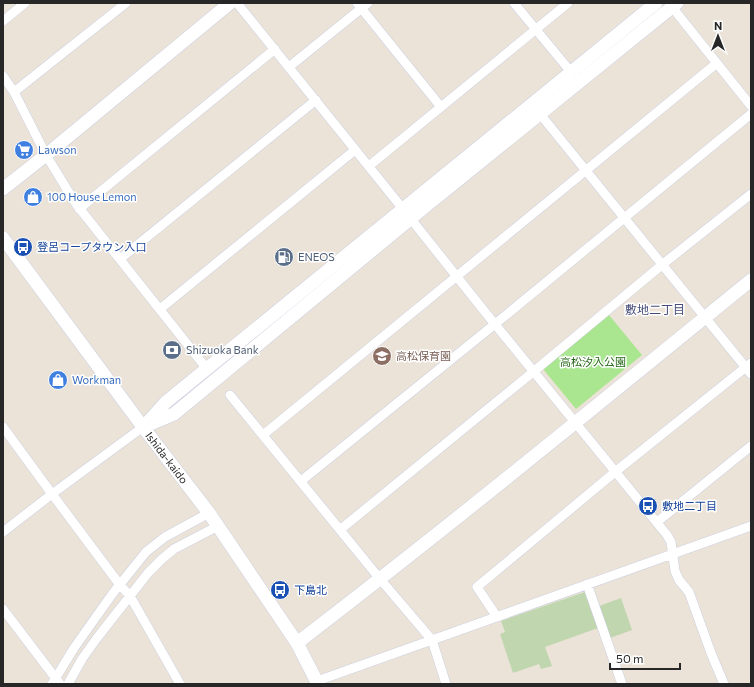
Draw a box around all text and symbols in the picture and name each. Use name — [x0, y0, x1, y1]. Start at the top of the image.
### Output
north arrow — [698, 16, 738, 56]
text: N — [714, 19, 722, 32]
supermarket icon: Lawson — [13, 139, 35, 161]
place label: Lawson — [38, 143, 77, 156]
shop icon: 100 House Lemon — [22, 186, 44, 208]
place label: 100 House Lemon — [47, 190, 137, 203]
bus stop icon: 登呂コープタウン入口 — [12, 236, 34, 258]
place label: 登呂コープタウン入口 — [37, 240, 146, 253]
fuel station icon: ENEOS — [273, 246, 295, 268]
place label: ENEOS — [298, 250, 335, 263]
district label: 敷地二丁目 — [625, 302, 685, 316]
bank icon: Shizuoka Bank — [161, 339, 183, 361]
place label: Shizuoka Bank — [186, 343, 259, 356]
school or university icon: 高松保育園 — [371, 345, 393, 367]
place label: 高松保育園 — [396, 349, 451, 362]
park label: 高松汐入公園 — [560, 355, 626, 368]
shop icon: Workman — [47, 369, 69, 391]
place label: Workman — [72, 373, 121, 386]
street label: Ishida-kaido — [143, 429, 191, 486]
bus stop icon: 敷地二丁目 — [637, 495, 659, 517]
place label: 敷地二丁目 — [662, 499, 717, 512]
bus stop icon: 下島北 — [269, 579, 291, 601]
place label: 下島北 — [294, 583, 327, 596]
scale bar — [610, 645, 680, 671]
text: 50 m — [616, 651, 644, 665]

